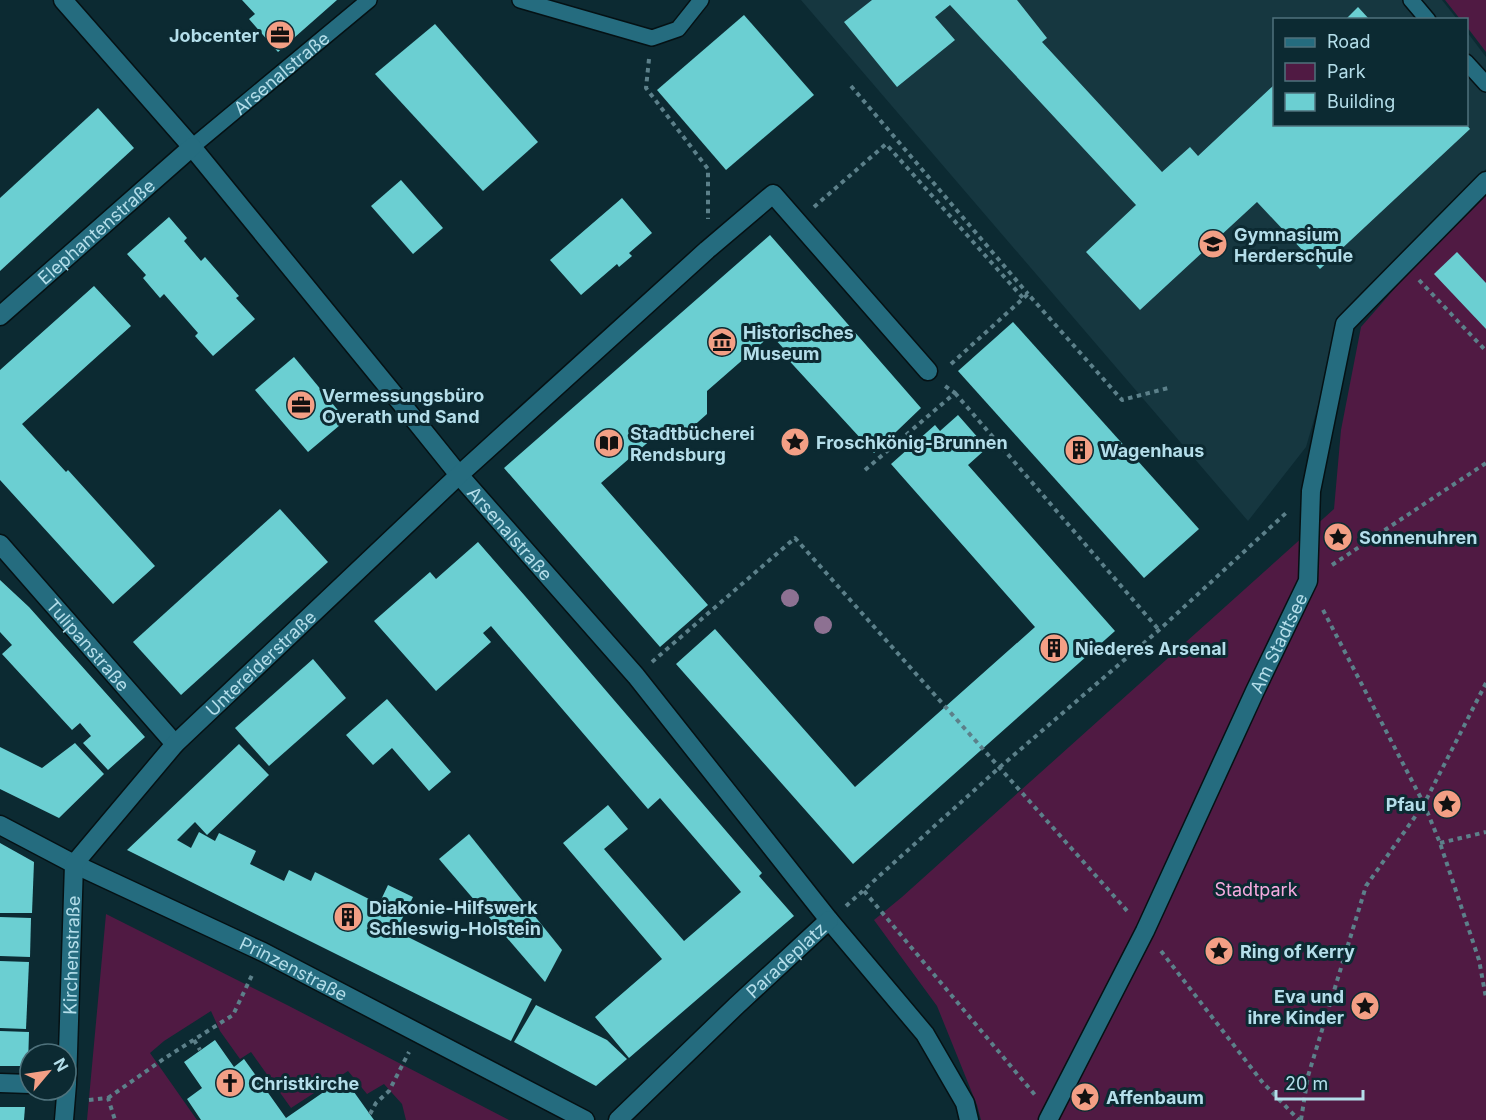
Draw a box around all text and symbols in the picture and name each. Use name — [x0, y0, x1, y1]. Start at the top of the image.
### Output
legend — [1273, 18, 1468, 126]
office icon: Jobcenter — [264, 19, 296, 51]
place label: Jobcenter — [169, 25, 259, 46]
street label: Arsenalstraße — [229, 27, 333, 119]
text: Road — [1327, 31, 1370, 52]
text: Park — [1327, 61, 1366, 82]
text: Building — [1327, 91, 1395, 112]
street label: Elephantenstraße — [33, 174, 159, 288]
place label: Gymnasium Herderschule — [1234, 224, 1353, 266]
school or university icon: Gymnasium Herderschule — [1197, 228, 1229, 260]
place label: Historisches Museum — [743, 322, 854, 364]
museum icon: Historisches Museum — [706, 326, 738, 358]
place label: Vermessungsbüro Overath und Sand — [322, 385, 484, 427]
office icon: Vermessungsbüro Overath und Sand — [285, 389, 317, 421]
place label: Stadtbücherei Rendsburg — [630, 423, 755, 465]
place icon: Froschkönig-Brunnen — [779, 426, 811, 458]
library icon: Stadtbücherei Rendsburg — [593, 427, 625, 459]
place label: Froschkönig-Brunnen — [816, 432, 1008, 453]
building icon: Wagenhaus — [1063, 434, 1095, 466]
place label: Wagenhaus — [1100, 440, 1204, 461]
street label: Arsenalstraße — [463, 482, 557, 584]
place icon: Sonnenuhren — [1322, 521, 1354, 553]
place label: Sonnenuhren — [1359, 527, 1477, 548]
street label: Am Stadtsee — [1245, 589, 1311, 696]
street label: Tulipanstraße — [42, 594, 134, 695]
street label: Untereiderstraße — [201, 606, 320, 720]
building icon: Niederes Arsenal — [1038, 632, 1070, 664]
place label: Niederes Arsenal — [1075, 638, 1226, 659]
place icon: Pfau — [1431, 788, 1463, 820]
place label: Pfau — [1386, 794, 1426, 815]
park label: Stadtpark — [1214, 879, 1298, 900]
street label: Kirchenstraße — [59, 895, 83, 1015]
place label: Diakonie-Hilfswerk Schleswig-Holstein — [369, 897, 541, 939]
building icon: Diakonie-Hilfswerk Schleswig-Holstein — [332, 901, 364, 933]
street label: Paradeplatz — [742, 918, 830, 1002]
street label: Prinzenstraße — [237, 932, 351, 1005]
place icon: Ring of Kerry — [1203, 935, 1235, 967]
place label: Ring of Kerry — [1240, 941, 1355, 962]
place label: Eva und ihre Kinder — [1247, 986, 1344, 1028]
place icon: Eva und ihre Kinder — [1349, 990, 1381, 1022]
north arrow — [18, 1042, 78, 1102]
text: N — [49, 1055, 73, 1075]
scale bar — [1276, 1063, 1363, 1101]
church icon: Christkirche — [214, 1067, 246, 1099]
place label: Christkirche — [251, 1073, 360, 1094]
text: 20 m — [1285, 1073, 1328, 1094]
place icon: Affenbaum — [1069, 1081, 1101, 1113]
place label: Affenbaum — [1106, 1087, 1204, 1108]

